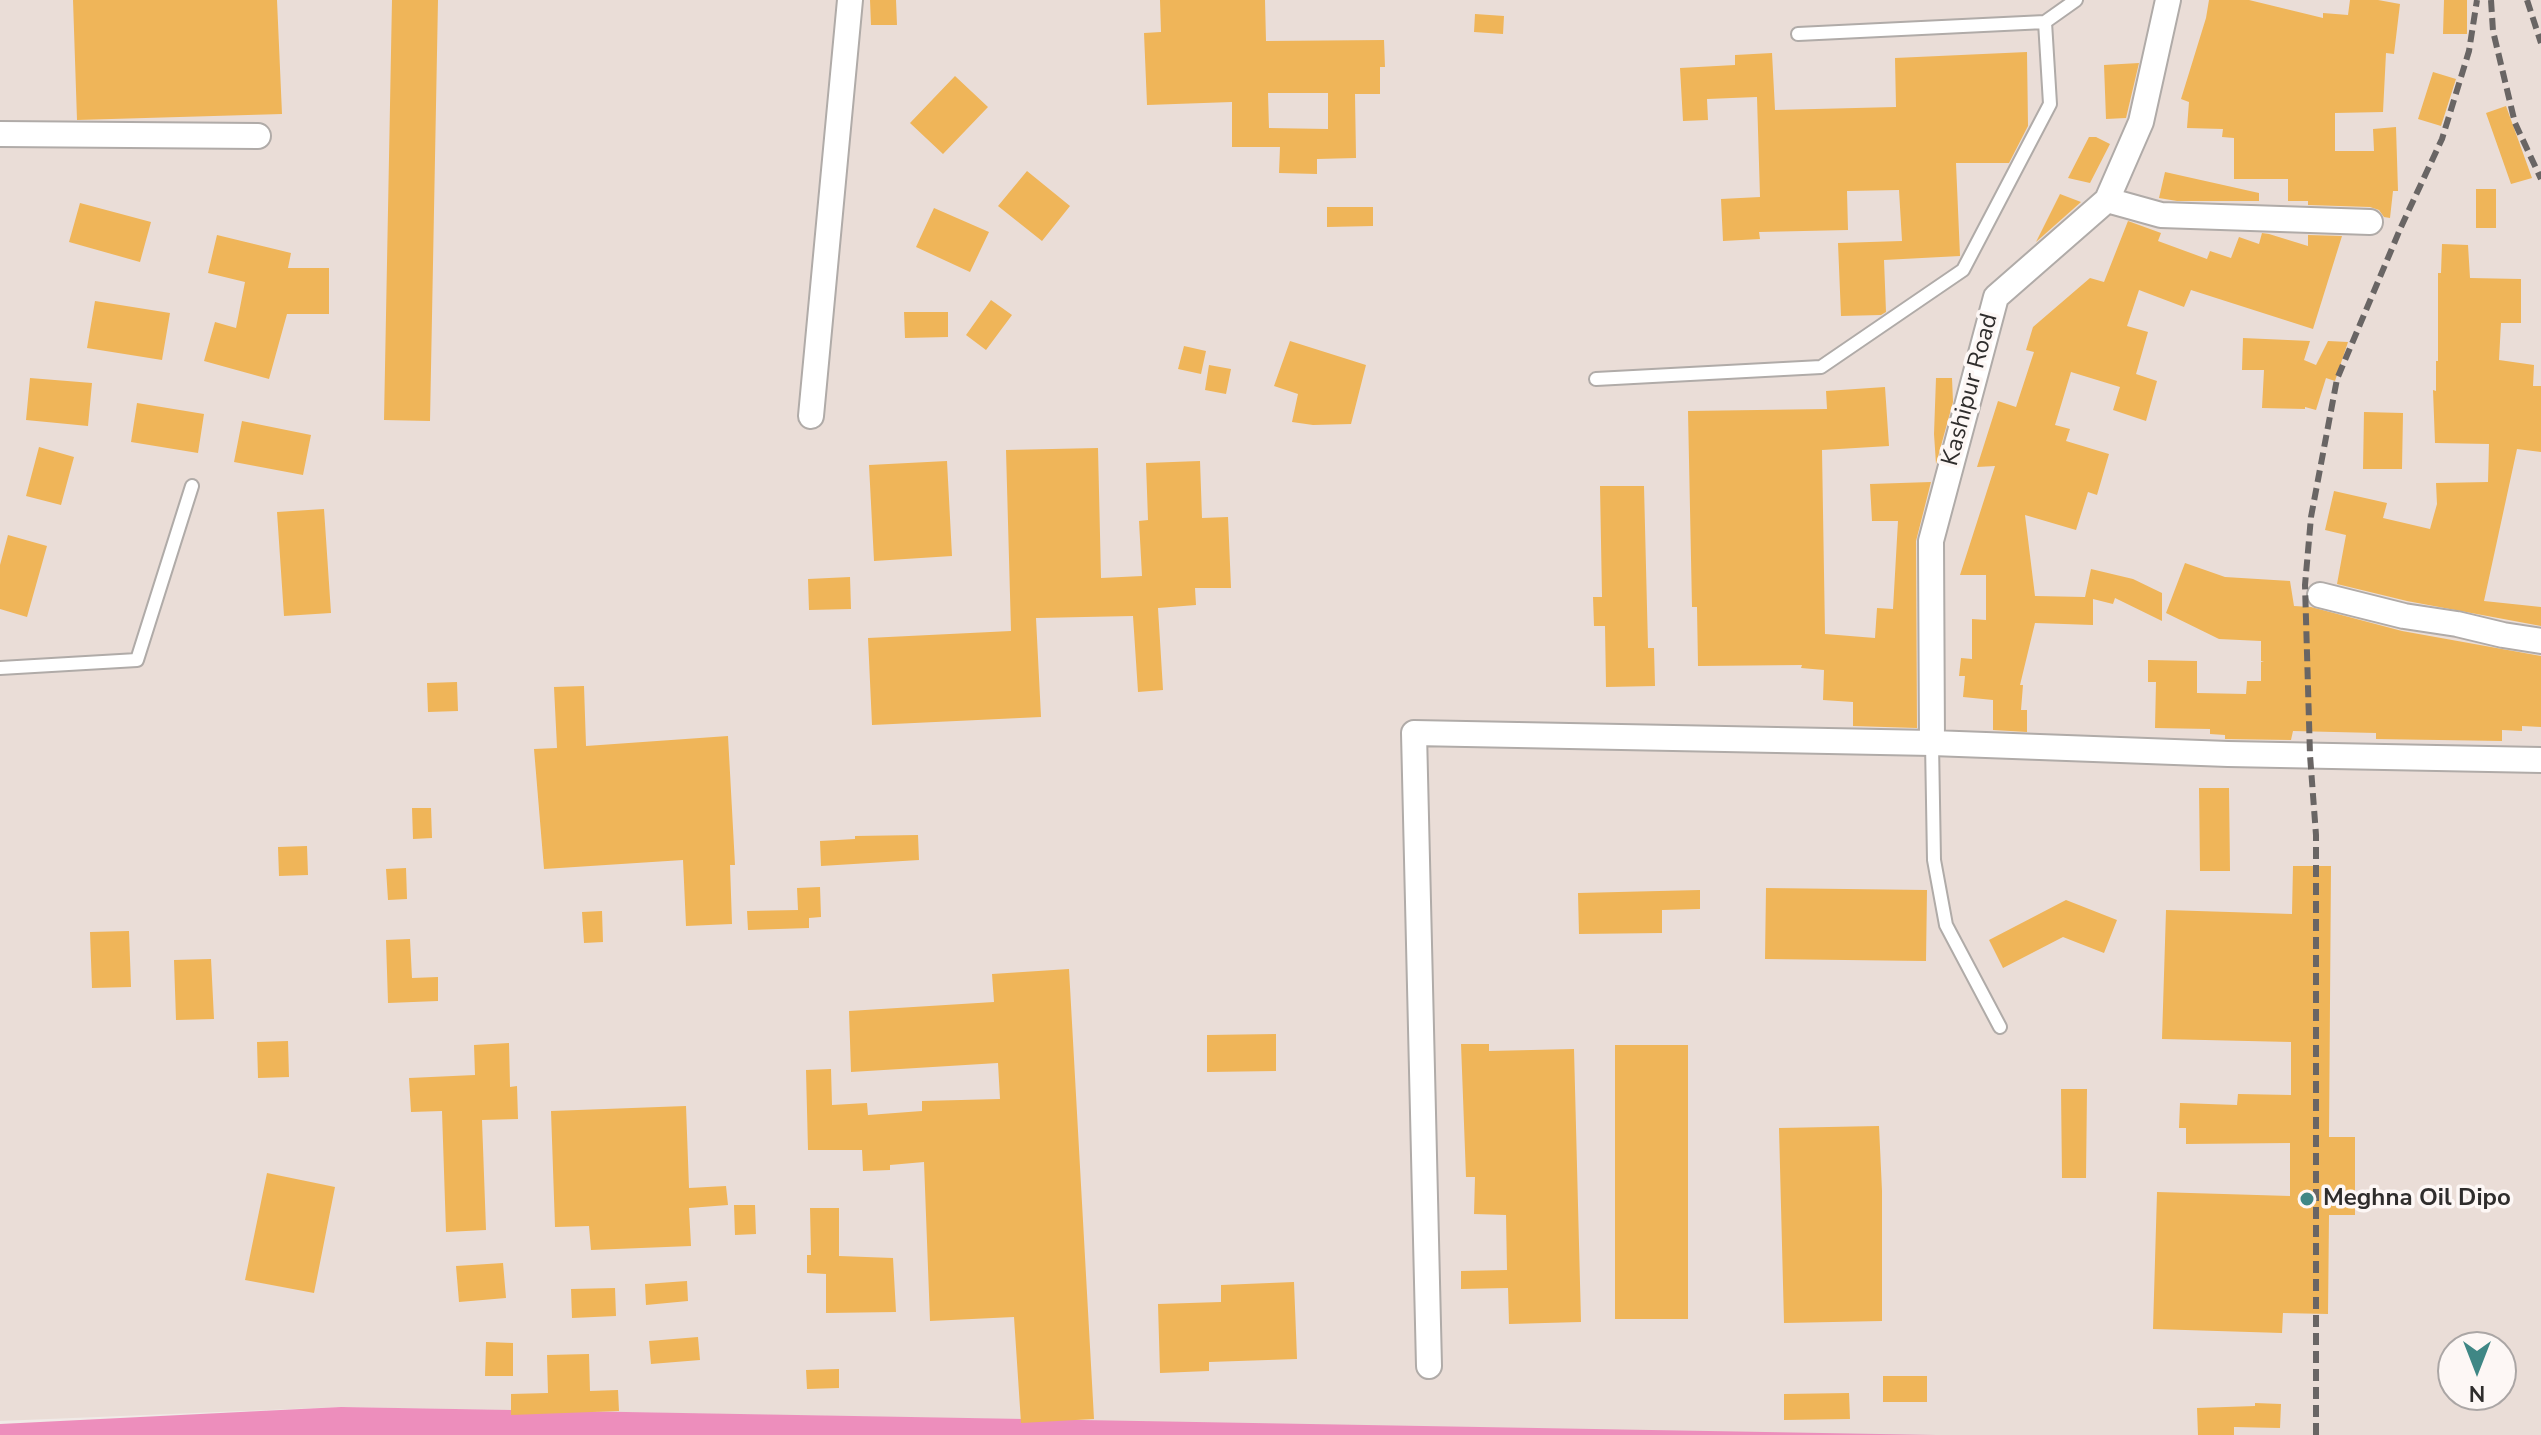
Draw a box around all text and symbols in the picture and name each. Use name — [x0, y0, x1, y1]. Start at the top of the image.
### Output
street label: Kashipur Road — [1937, 311, 2005, 469]
place label: Meghna Oil Dipo — [2323, 1185, 2511, 1213]
marker: Meghna Oil Dipo — [2298, 1190, 2316, 1208]
north arrow — [2437, 1331, 2517, 1411]
text: N — [2469, 1378, 2485, 1408]

